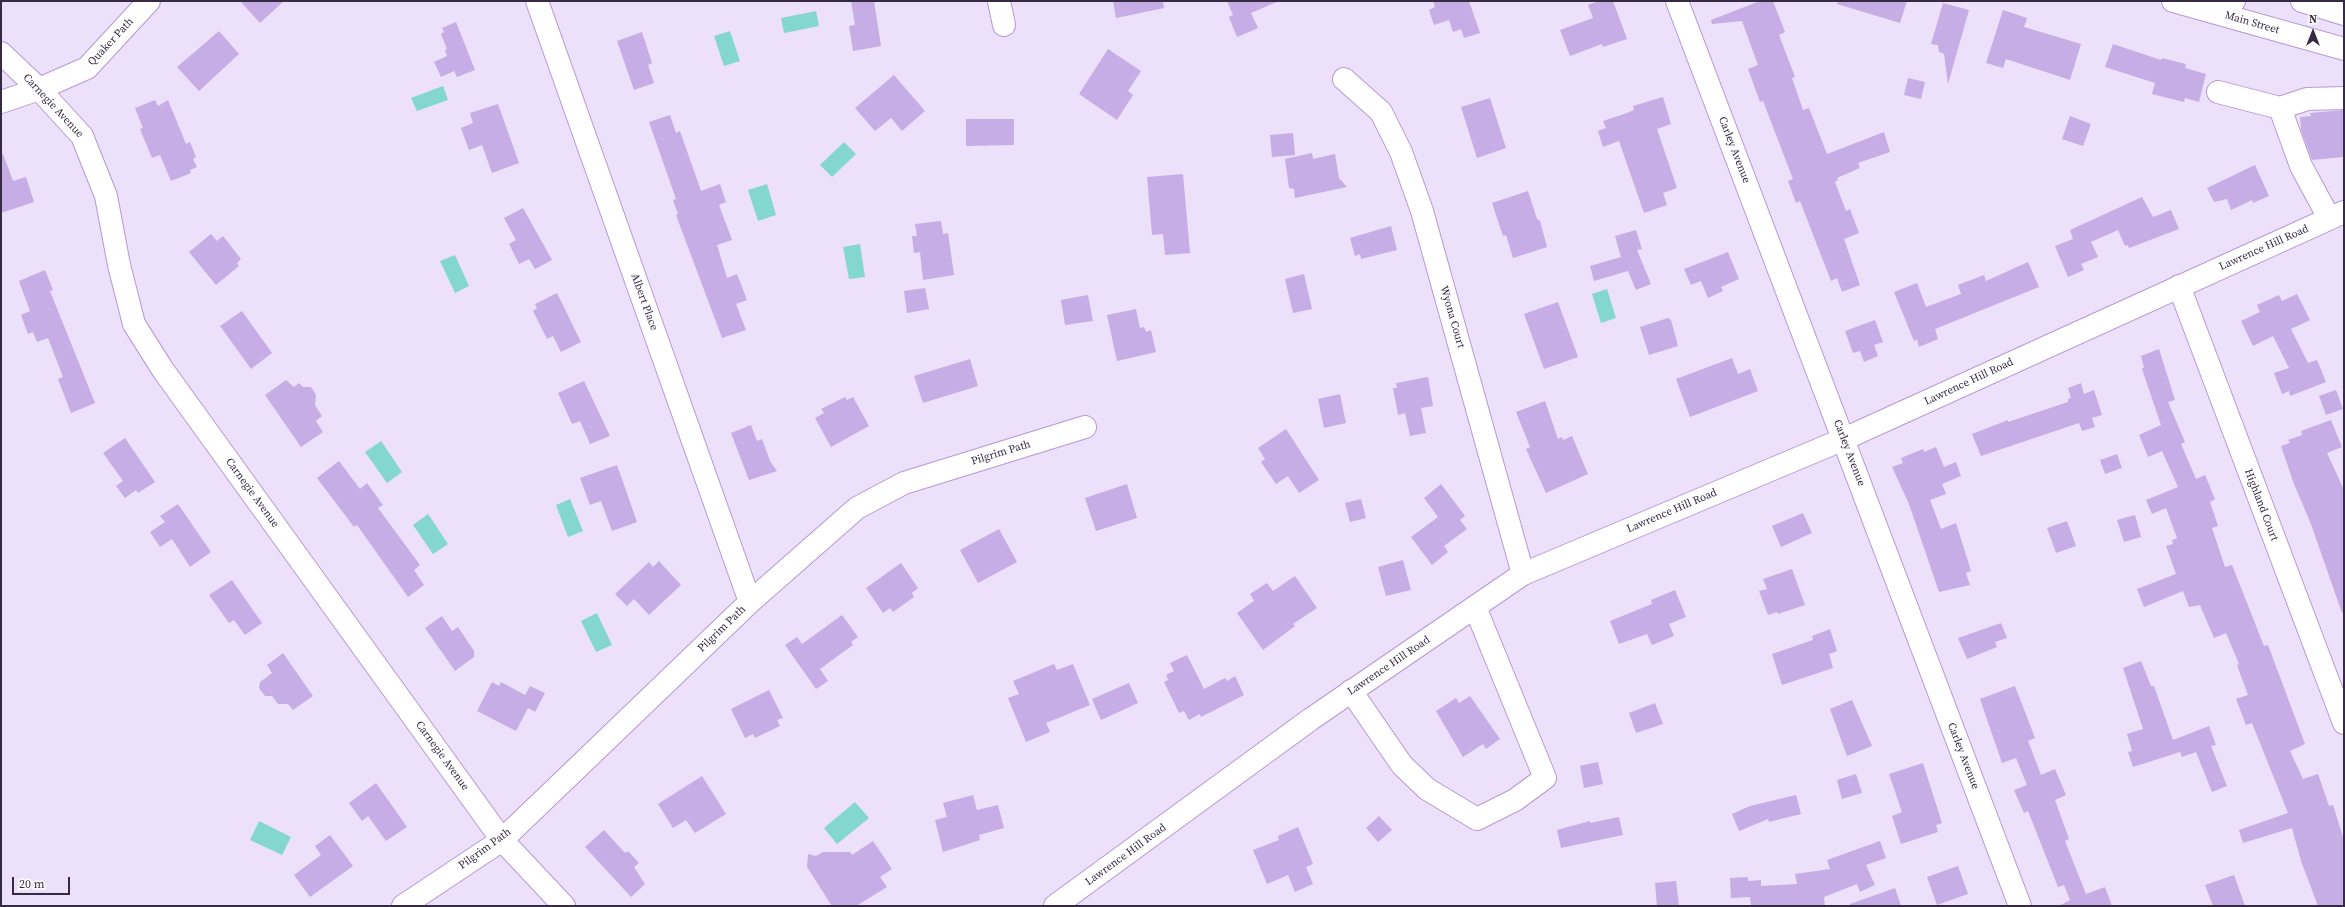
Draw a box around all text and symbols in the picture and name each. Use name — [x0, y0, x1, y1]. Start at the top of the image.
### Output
street label: Main Street — [2223, 9, 2281, 37]
north arrow — [2293, 12, 2333, 52]
text: N — [2309, 12, 2317, 27]
street label: Quaker Path — [85, 15, 137, 69]
street label: Carnegie Avenue — [20, 71, 86, 141]
street label: Carley Avenue — [1715, 115, 1753, 185]
street label: Lawrence Hill Road — [2217, 222, 2311, 274]
street label: Albert Place — [628, 272, 660, 332]
street label: Wyona Court — [1437, 284, 1467, 350]
street label: Lawrence Hill Road — [1922, 356, 2016, 408]
street label: Carley Avenue — [1830, 418, 1868, 488]
street label: Pilgrim Path — [970, 438, 1032, 468]
street label: Carnegie Avenue — [222, 456, 282, 530]
street label: Highland Court — [2241, 467, 2281, 543]
street label: Lawrence Hill Road — [1625, 486, 1719, 536]
street label: Pilgrim Path — [695, 603, 749, 655]
street label: Lawrence Hill Road — [1345, 633, 1433, 699]
street label: Carnegie Avenue — [412, 719, 472, 793]
street label: Carley Avenue — [1944, 721, 1982, 791]
street label: Lawrence Hill Road — [1083, 821, 1169, 889]
street label: Pilgrim Path — [456, 826, 514, 872]
scale bar — [14, 869, 72, 895]
text: 20 m — [19, 876, 45, 892]

